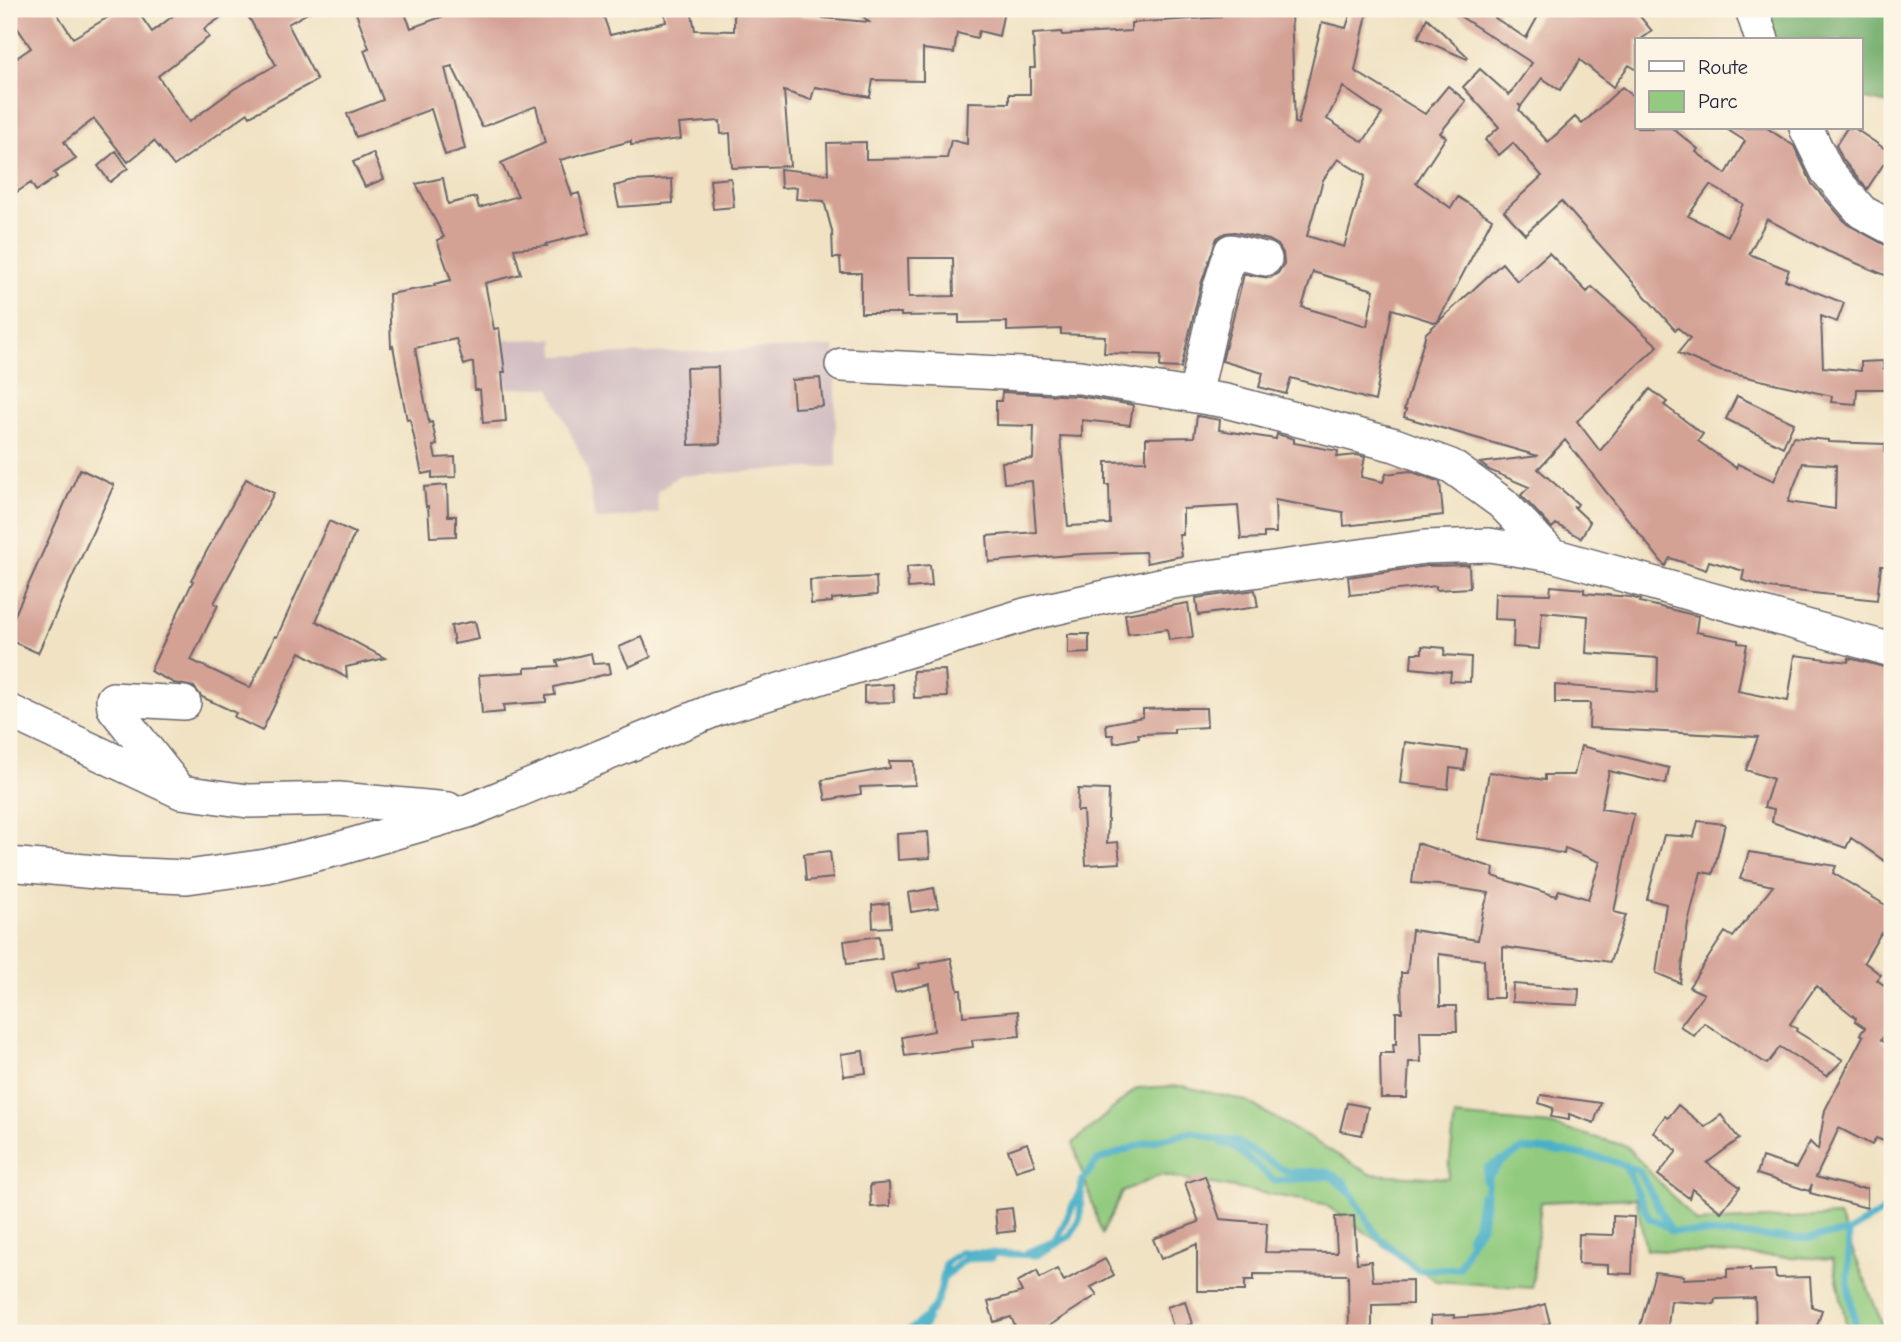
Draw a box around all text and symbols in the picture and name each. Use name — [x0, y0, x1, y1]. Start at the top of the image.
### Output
legend — [1635, 38, 1862, 130]
text: Route — [1698, 55, 1748, 79]
text: Parc — [1698, 89, 1738, 113]

